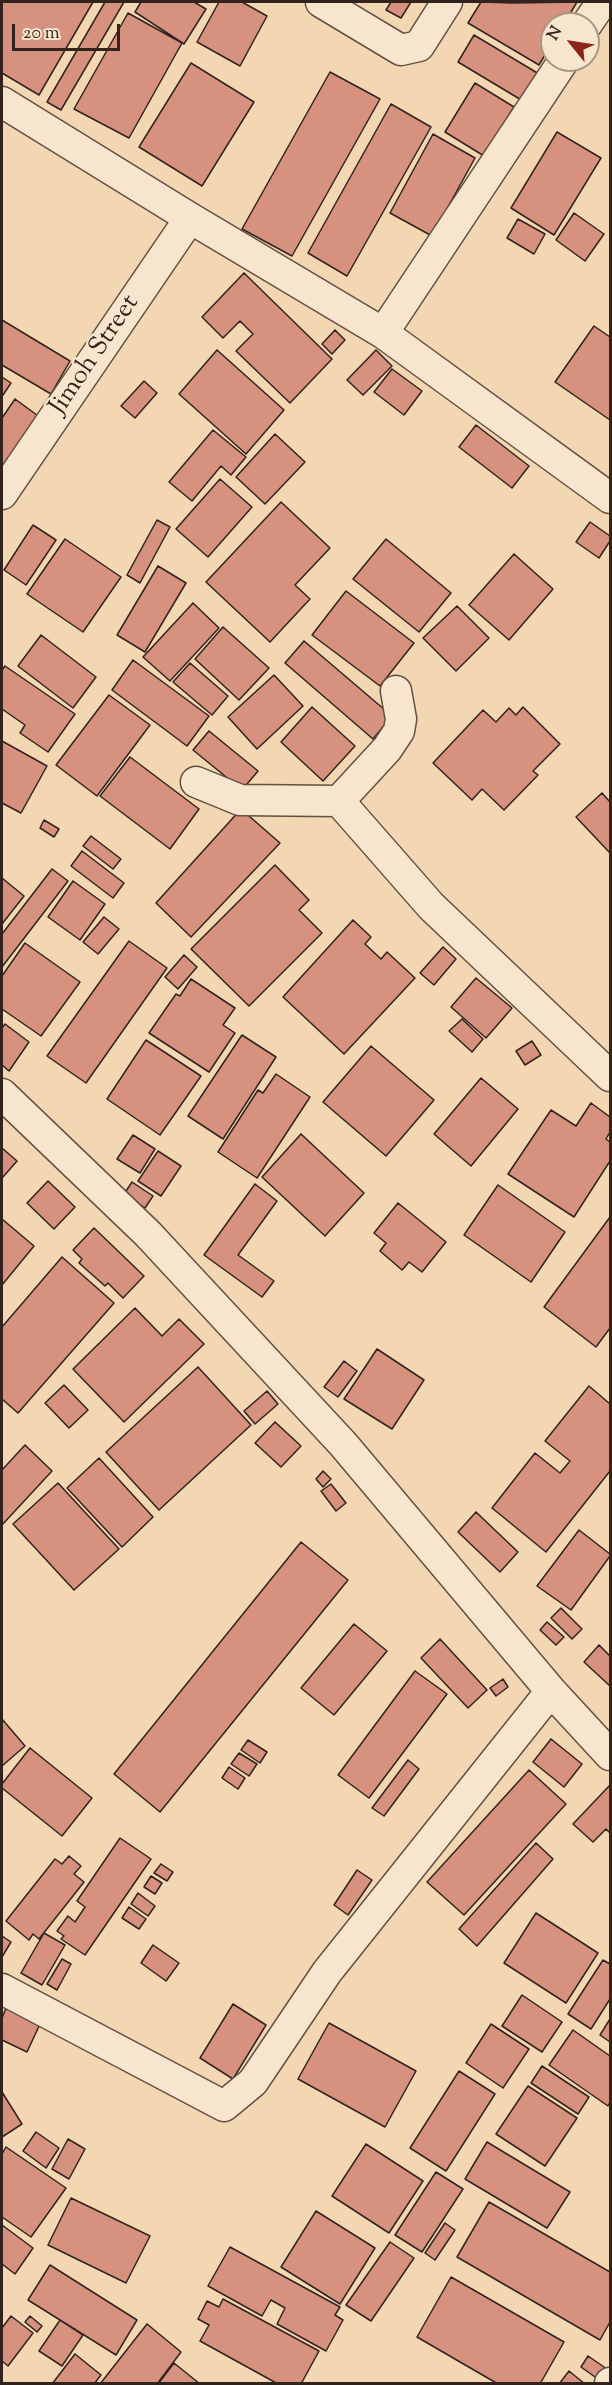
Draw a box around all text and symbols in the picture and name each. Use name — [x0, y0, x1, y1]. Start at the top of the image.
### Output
scale bar — [15, 12, 123, 50]
north arrow — [540, 12, 600, 72]
text: 20 m — [23, 21, 60, 47]
text: N — [543, 22, 569, 45]
street label: Jimoh Street — [44, 290, 148, 422]

